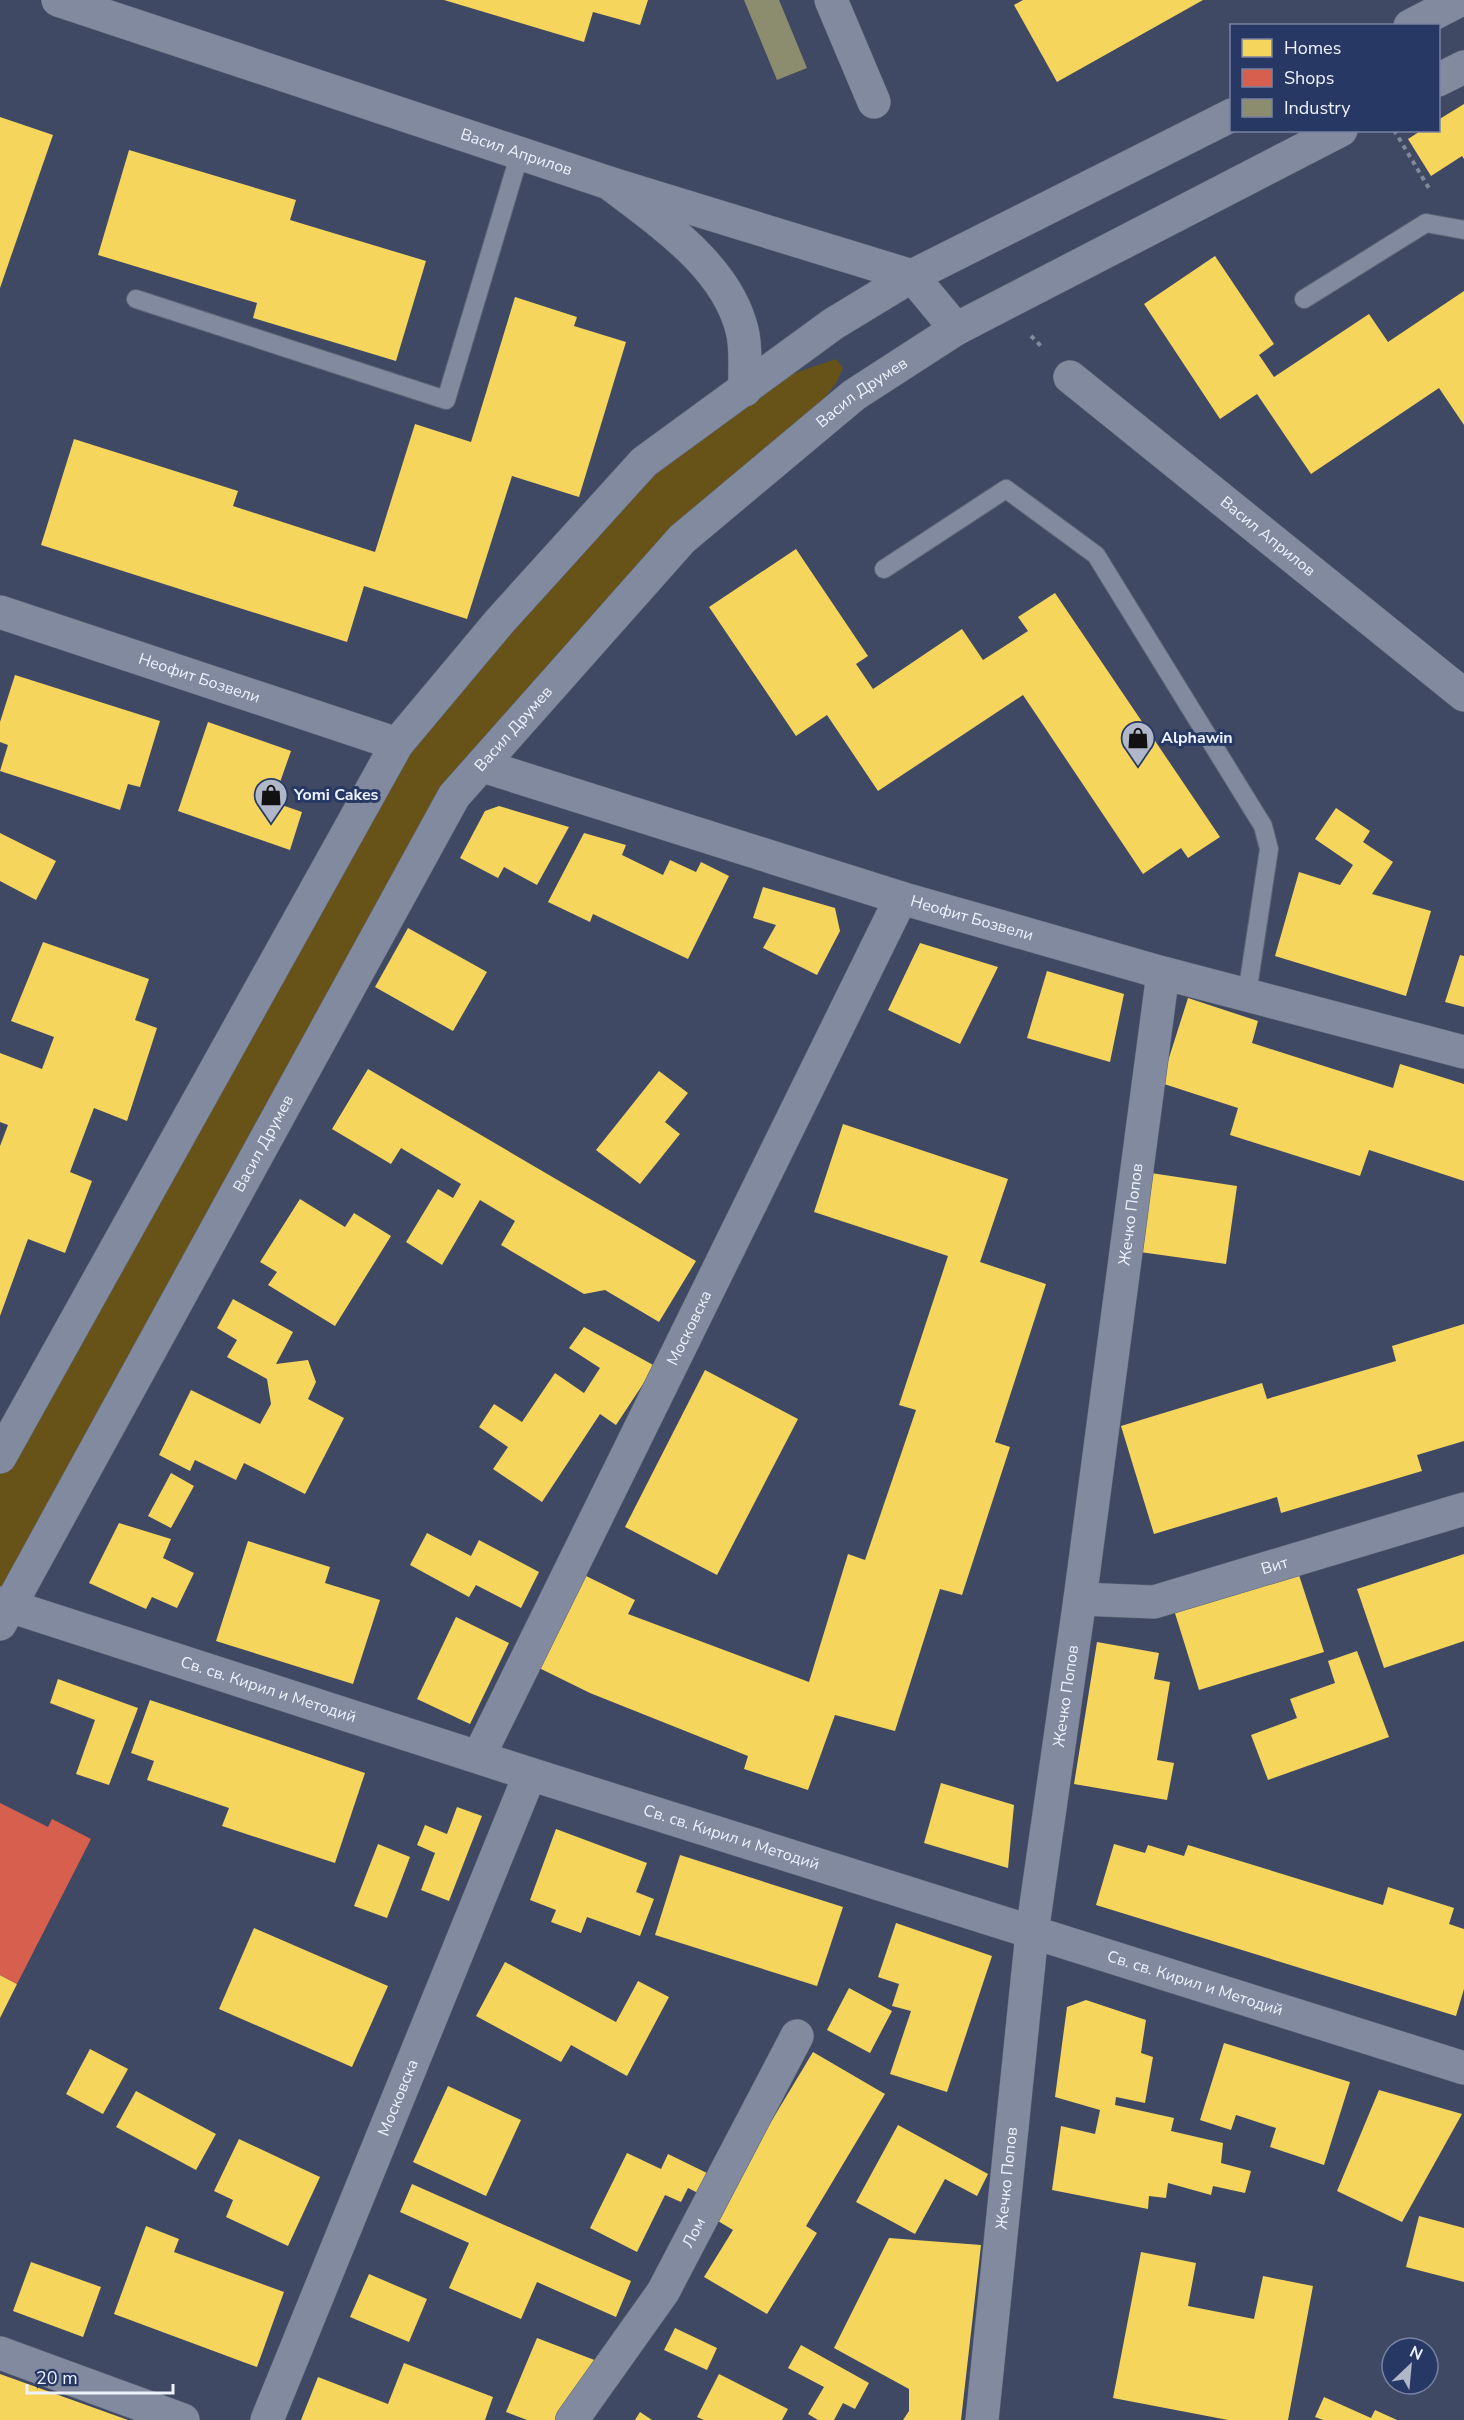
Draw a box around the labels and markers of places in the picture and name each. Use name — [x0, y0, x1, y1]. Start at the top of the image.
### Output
shop icon: Alphawin — [1120, 720, 1156, 767]
place label: Alphawin — [1161, 727, 1233, 749]
shop icon: Yomi Cakes — [253, 777, 289, 824]
place label: Yomi Cakes — [293, 784, 379, 806]

